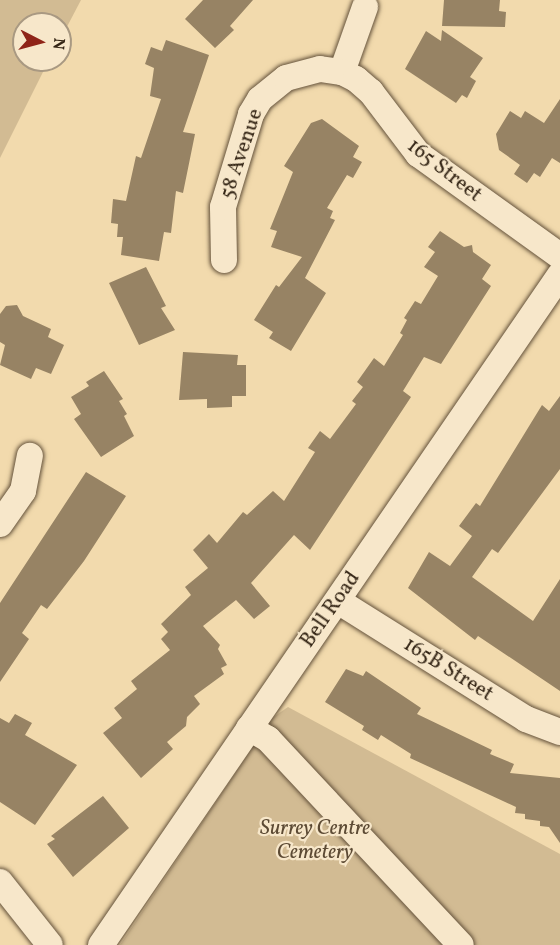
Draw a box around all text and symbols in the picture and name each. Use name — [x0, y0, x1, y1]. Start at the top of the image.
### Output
north arrow — [12, 12, 72, 72]
text: N — [46, 37, 69, 51]
street label: 58 Avenue — [215, 106, 269, 202]
street label: 165 Street — [402, 134, 486, 208]
street label: Bell Road — [296, 567, 366, 653]
street label: 165B Street — [398, 633, 498, 707]
park label: Surrey Centre Cemetery — [260, 816, 370, 866]

